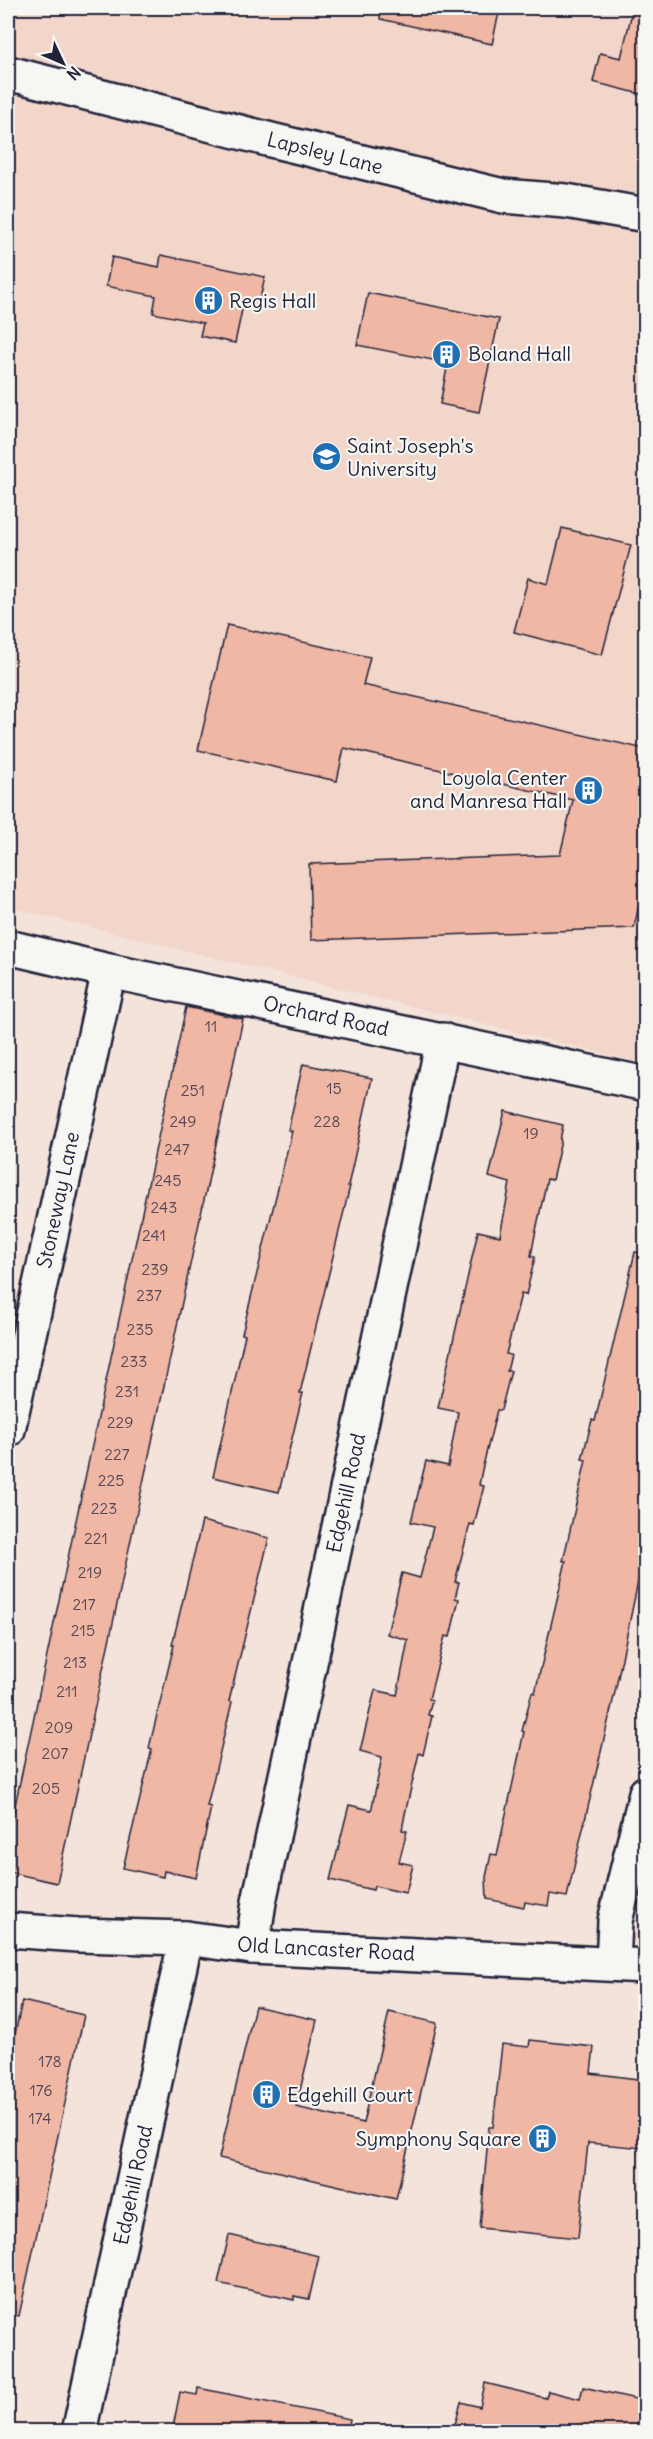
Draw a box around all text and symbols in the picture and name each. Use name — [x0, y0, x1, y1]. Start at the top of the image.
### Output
north arrow — [33, 33, 93, 93]
text: N — [63, 62, 85, 84]
street label: Lapsley Lane — [265, 126, 386, 179]
building icon: Regis Hall — [192, 285, 224, 317]
place label: Regis Hall — [229, 288, 316, 313]
building icon: Boland Hall — [431, 338, 463, 370]
place label: Boland Hall — [468, 341, 571, 366]
place label: Saint Joseph's University — [347, 433, 474, 481]
school or university icon: Saint Joseph's University — [310, 441, 342, 473]
place label: Loyola Center and Manresa Hall — [410, 765, 567, 813]
building icon: Loyola Center and Manresa Hall — [572, 774, 604, 806]
street label: Orchard Road — [261, 990, 392, 1041]
house number: 11 — [205, 1016, 217, 1036]
house number: 15 — [326, 1078, 342, 1098]
house number: 251 — [181, 1080, 205, 1100]
house number: 249 — [170, 1111, 196, 1131]
house number: 228 — [314, 1111, 340, 1131]
house number: 19 — [523, 1123, 539, 1143]
street label: Stoneway Lane — [31, 1129, 84, 1270]
house number: 247 — [164, 1139, 190, 1159]
house number: 245 — [155, 1170, 181, 1190]
house number: 243 — [151, 1197, 177, 1217]
house number: 241 — [142, 1225, 166, 1245]
house number: 239 — [141, 1259, 169, 1279]
house number: 237 — [136, 1285, 162, 1305]
house number: 235 — [126, 1319, 154, 1339]
house number: 233 — [121, 1351, 147, 1371]
house number: 231 — [115, 1381, 139, 1401]
house number: 229 — [107, 1412, 133, 1432]
street label: Edgehill Road — [321, 1430, 370, 1555]
house number: 227 — [104, 1444, 130, 1464]
house number: 225 — [98, 1470, 124, 1490]
house number: 223 — [91, 1498, 117, 1518]
house number: 221 — [84, 1528, 108, 1548]
house number: 219 — [78, 1562, 102, 1582]
house number: 217 — [73, 1594, 96, 1614]
house number: 215 — [71, 1620, 95, 1640]
house number: 213 — [63, 1652, 87, 1672]
house number: 211 — [56, 1681, 78, 1701]
house number: 209 — [45, 1717, 73, 1737]
house number: 207 — [42, 1743, 69, 1763]
house number: 205 — [32, 1778, 60, 1798]
street label: Old Lancaster Road — [237, 1931, 416, 1966]
house number: 178 — [38, 2051, 62, 2071]
building icon: Edgehill Court — [250, 2079, 282, 2111]
house number: 176 — [29, 2080, 53, 2100]
place label: Edgehill Court — [287, 2082, 413, 2107]
house number: 174 — [28, 2108, 52, 2128]
street label: Edgehill Road — [108, 2122, 157, 2247]
building icon: Symphony Square — [526, 2123, 558, 2155]
place label: Symphony Square — [356, 2126, 521, 2151]

